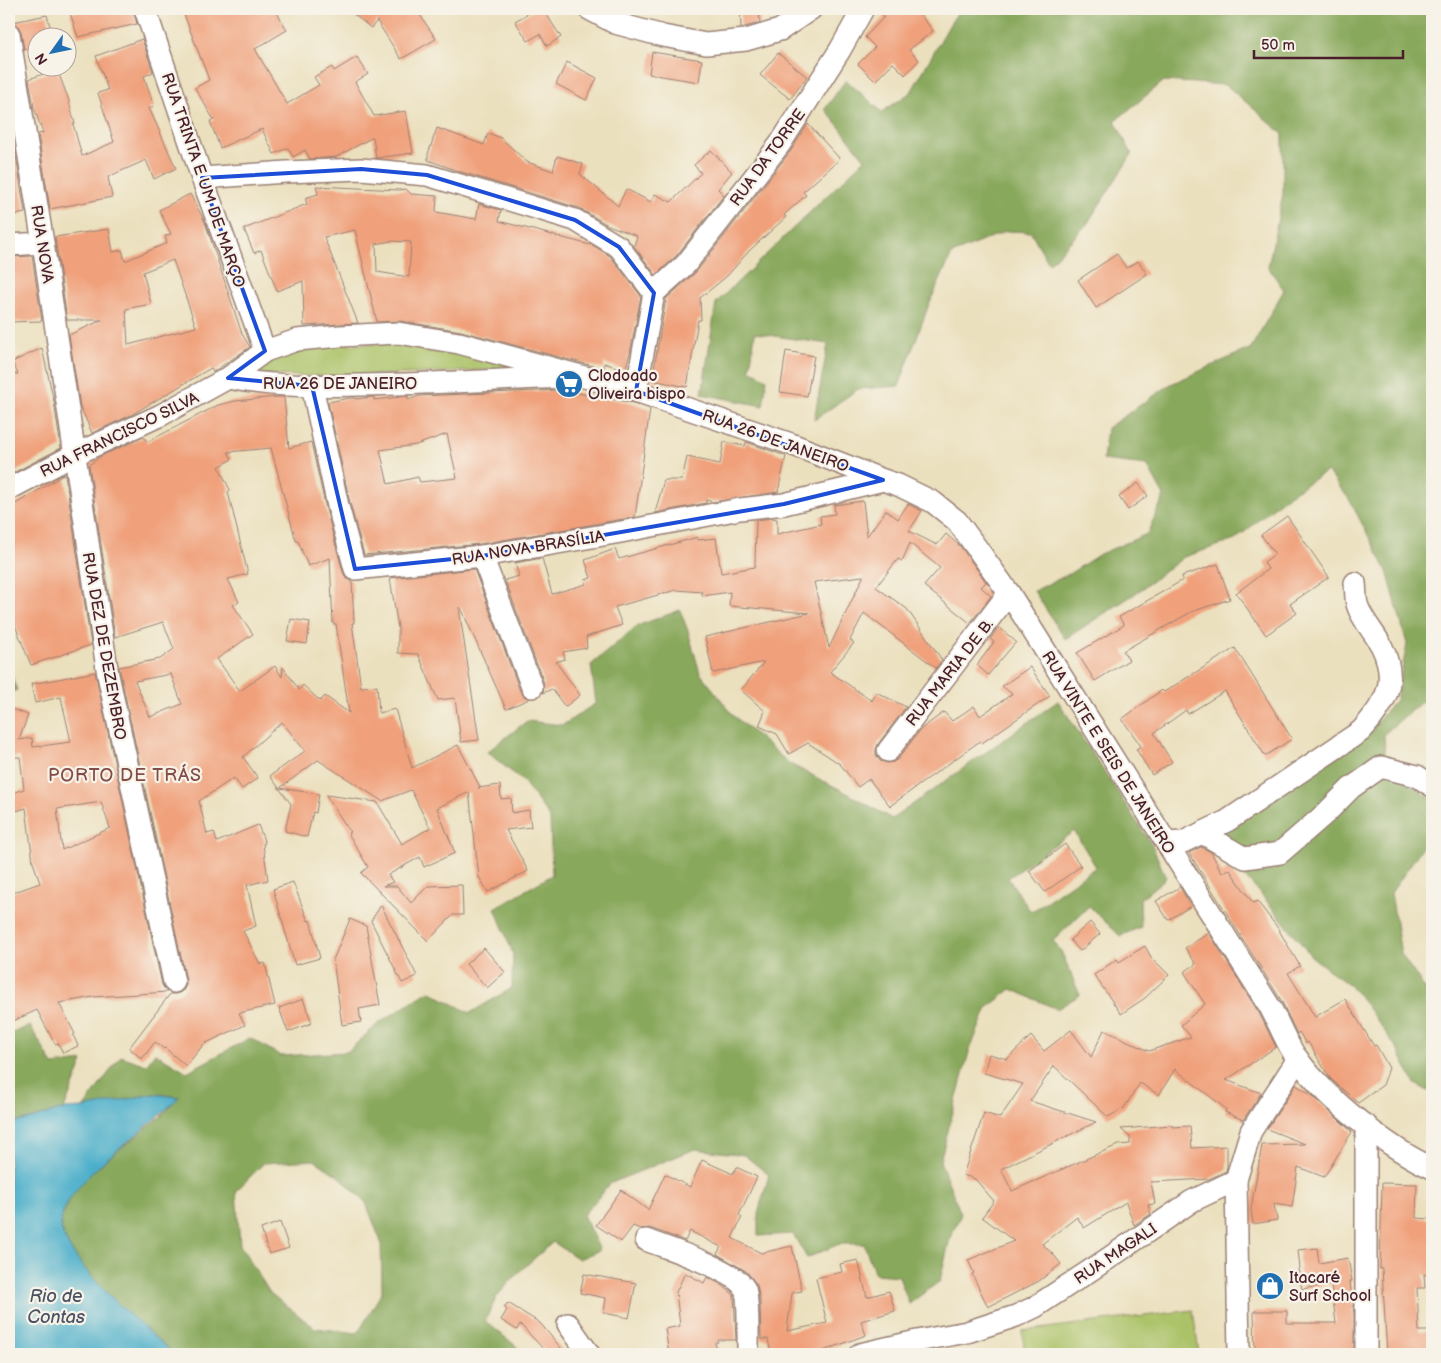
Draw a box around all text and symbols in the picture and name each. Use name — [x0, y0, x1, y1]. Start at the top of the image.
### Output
north arrow — [28, 28, 78, 78]
scale bar — [1254, 28, 1402, 60]
text: 50 m — [1261, 36, 1295, 55]
text: N — [32, 50, 52, 68]
street label: RUA TRINTA E UM DE MARÇO — [157, 70, 248, 290]
street label: RUA DA TORRE — [727, 106, 810, 210]
street label: RUA NOVA — [26, 204, 57, 285]
place label: Clodoado Oliveira bispo — [588, 367, 686, 404]
supermarket icon: Clodoado Oliveira bispo — [554, 369, 584, 399]
street label: RUA 26 DE JANEIRO — [263, 375, 417, 394]
street label: RUA FRANCISCO SILVA — [37, 389, 202, 482]
street label: RUA 26 DE JANEIRO — [700, 406, 851, 477]
street label: RUA NOVA BRASÍLIA — [450, 525, 606, 570]
street label: RUA DEZ DE DEZEMBRO — [78, 551, 129, 742]
street label: RUA MARIA DE B. — [902, 616, 998, 730]
street label: RUA VINTE E SEIS DE JANEIRO — [1037, 648, 1178, 858]
district label: PORTO DE TRÁS — [48, 763, 202, 786]
street label: RUA MAGALI — [1071, 1220, 1161, 1289]
place label: Itacaré Surf School — [1289, 1269, 1371, 1306]
shop icon: Itacaré Surf School — [1255, 1271, 1285, 1301]
water label: Rio de Contas — [27, 1286, 85, 1328]

